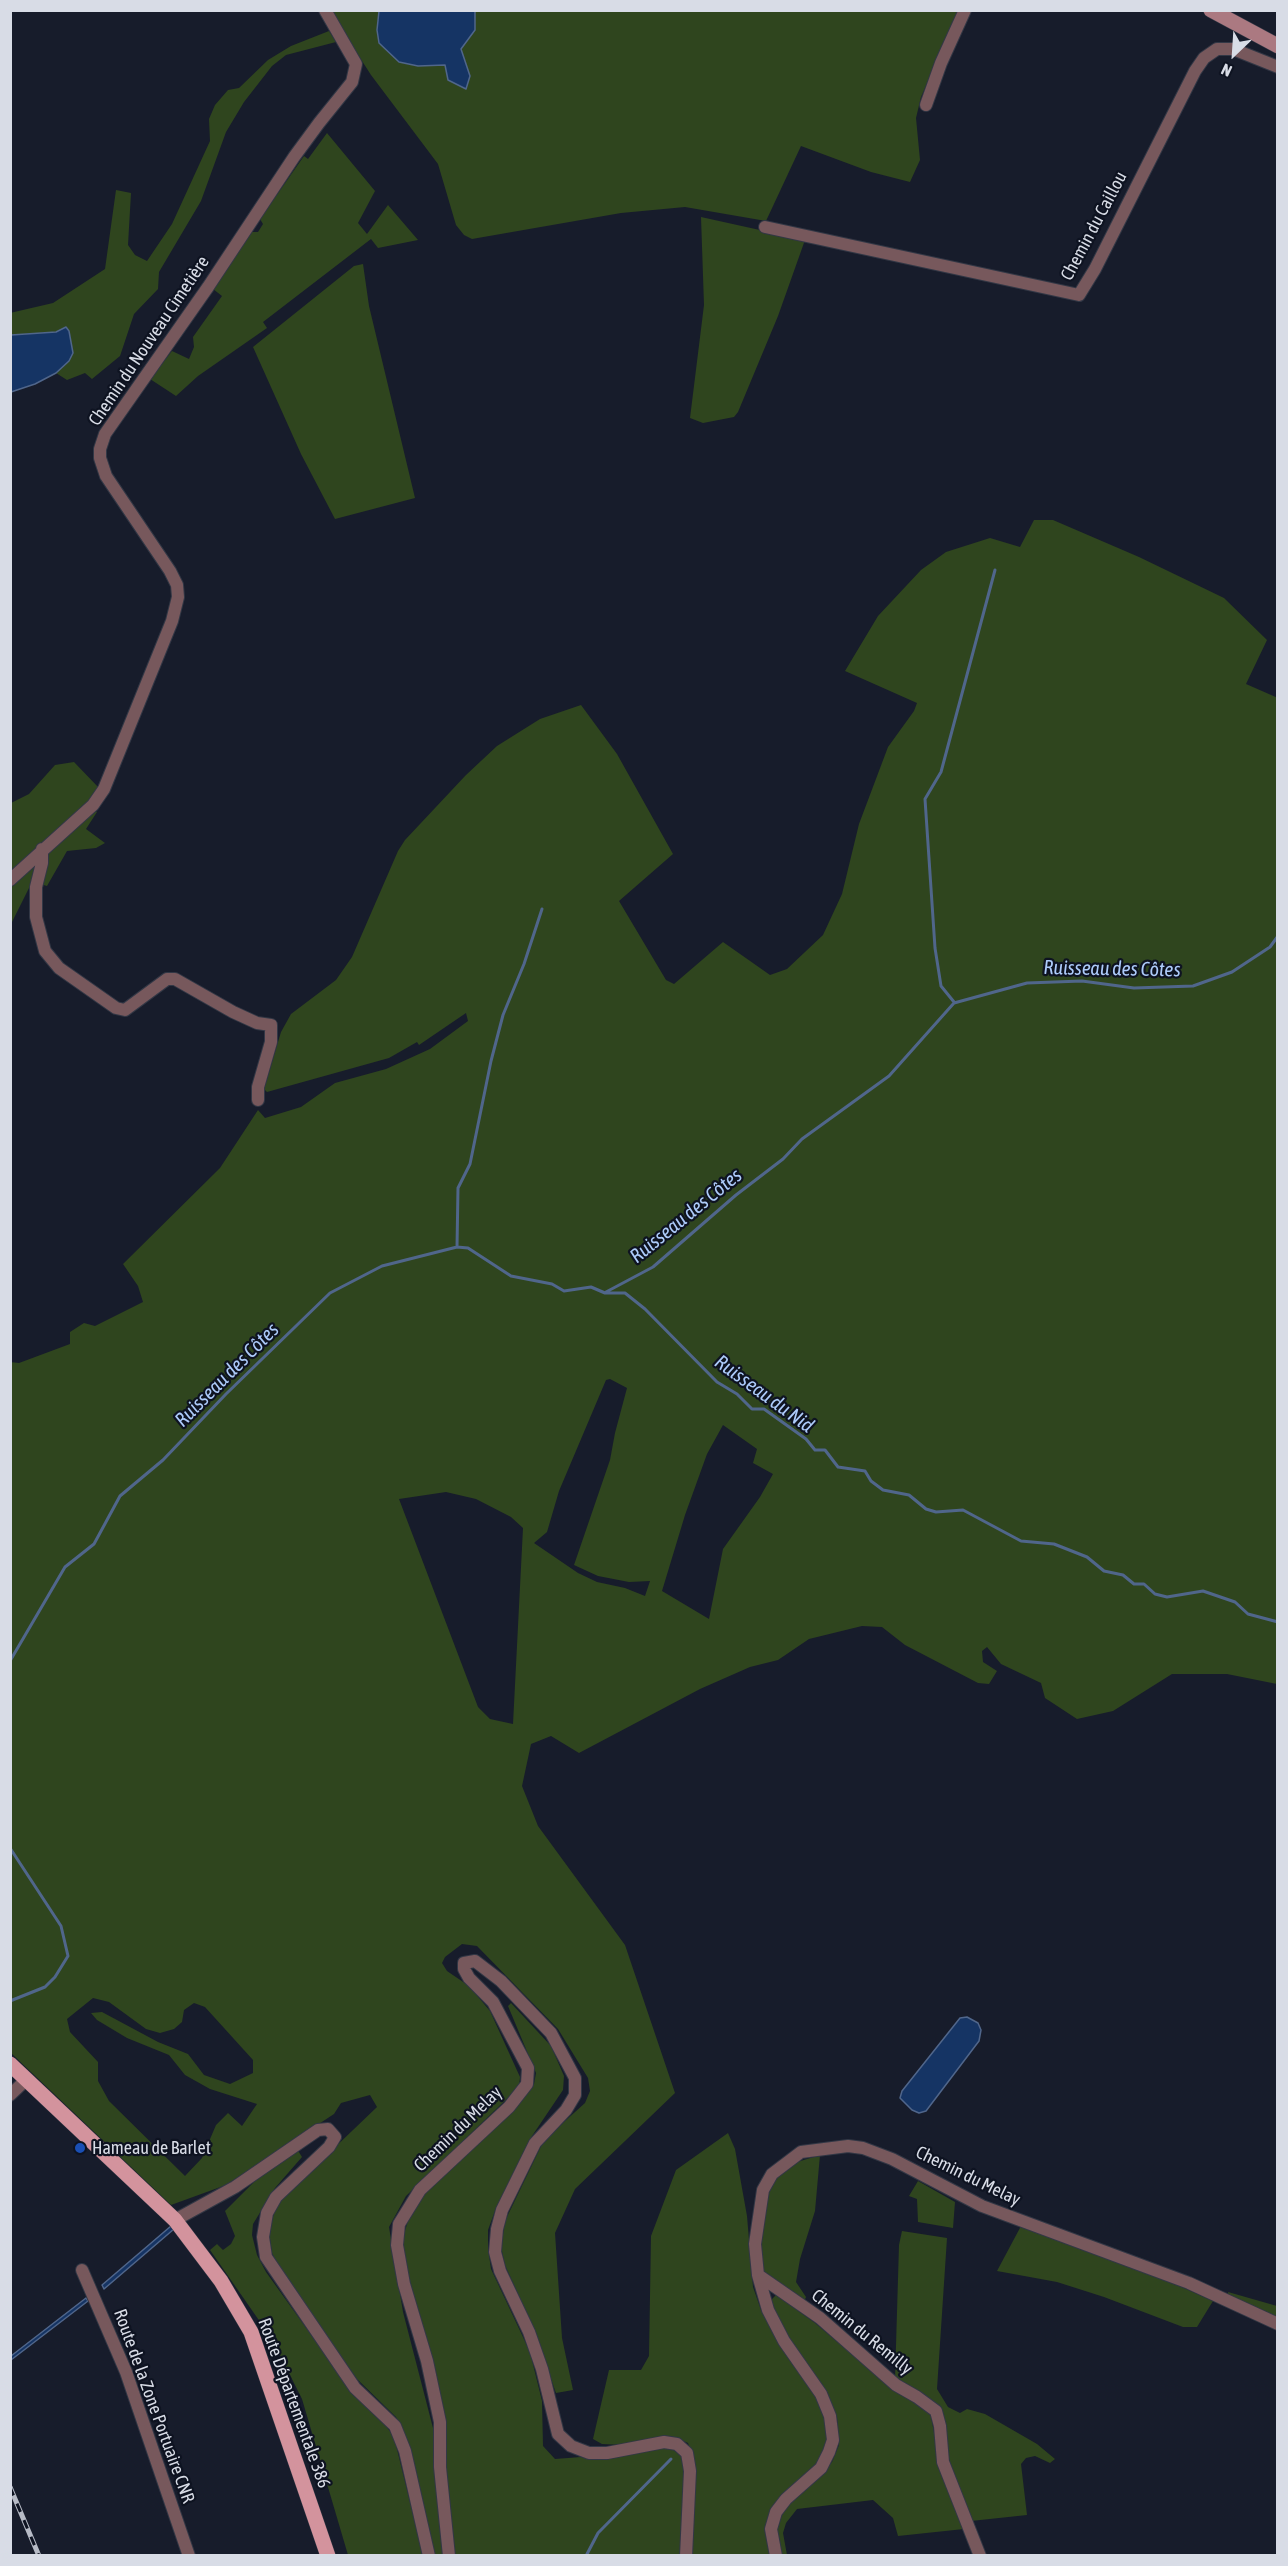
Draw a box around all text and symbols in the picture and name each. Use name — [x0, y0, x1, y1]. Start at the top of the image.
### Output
north arrow — [1204, 24, 1264, 84]
text: N — [1218, 60, 1234, 80]
street label: Chemin du Caillou — [1056, 168, 1132, 284]
street label: Chemin du Nouveau Cimetière — [84, 252, 214, 430]
water label: Ruisseau des Côtes — [1043, 956, 1181, 982]
water label: Ruisseau des Côtes — [625, 1163, 747, 1269]
water label: Ruisseau des Côtes — [170, 1318, 284, 1432]
water label: Ruisseau du Nid — [710, 1350, 818, 1438]
street label: Chemin du Melay — [410, 2082, 506, 2176]
place label: Hameau de Barlet — [92, 2137, 211, 2159]
marker: Hameau de Barlet — [73, 2141, 87, 2155]
street label: Chemin du Melay — [912, 2141, 1024, 2211]
street label: Chemin du Remilly — [807, 2285, 917, 2379]
street label: Route de la Zone Portuaire CNR — [109, 2306, 199, 2506]
street label: Route Départementale 386 — [253, 2315, 335, 2491]

